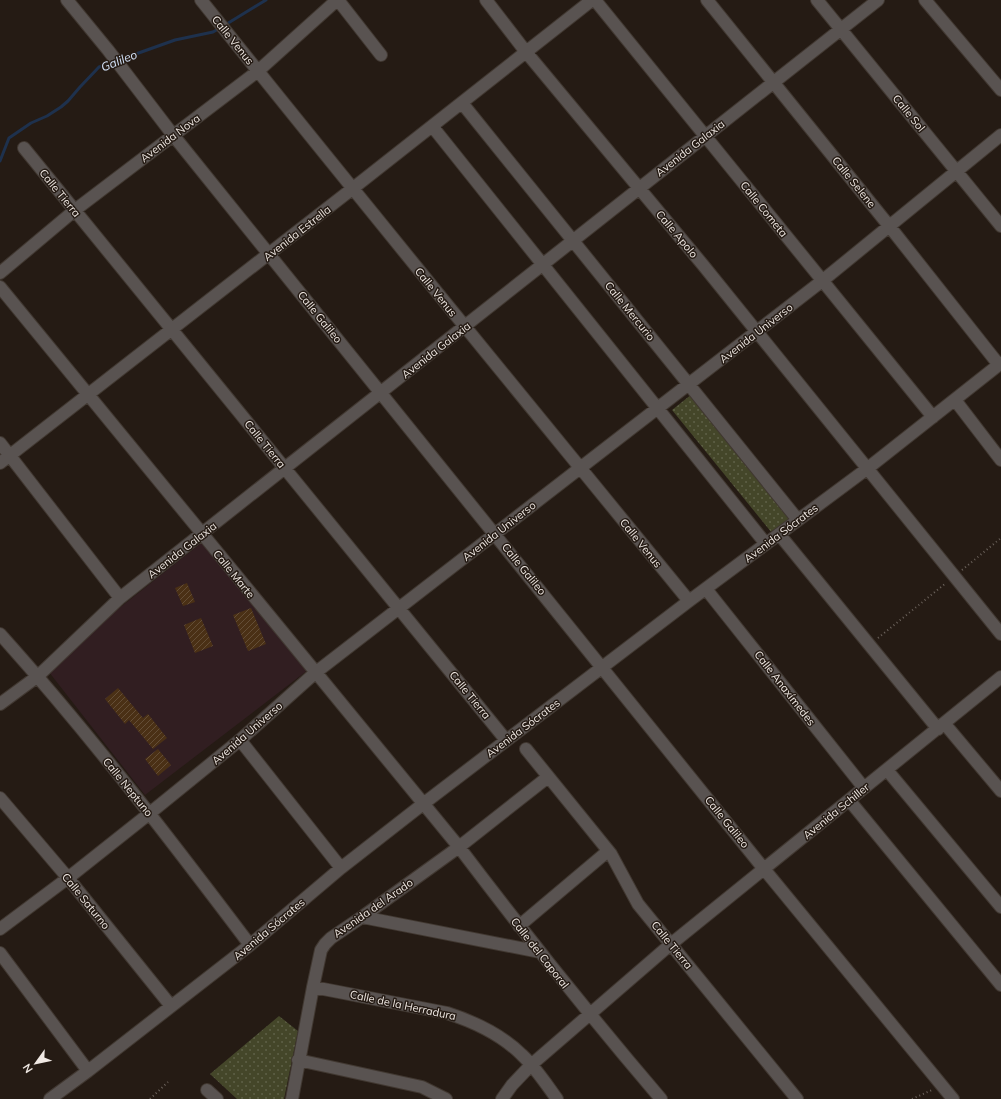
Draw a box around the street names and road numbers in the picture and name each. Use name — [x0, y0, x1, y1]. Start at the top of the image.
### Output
street label: Calle Venus — [209, 13, 257, 67]
street label: Calle Sol — [890, 92, 928, 134]
street label: Avenida Nova — [137, 111, 203, 165]
street label: Avenida Galaxia — [653, 117, 727, 179]
street label: Calle Selene — [829, 154, 879, 210]
street label: Calle Tierra — [36, 166, 84, 220]
street label: Calle Cometa — [737, 178, 791, 240]
street label: Avenida Estrella — [260, 202, 334, 264]
street label: Calle Apolo — [653, 207, 701, 261]
street label: Calle Venus — [412, 265, 460, 319]
street label: Calle Mercurio — [602, 279, 658, 343]
street label: Calle Galileo — [295, 288, 345, 346]
street label: Avenida Universo — [717, 300, 795, 366]
street label: Avenida Galaxia — [399, 319, 473, 381]
street label: Calle Tierra — [241, 417, 289, 471]
street label: Avenida Universo — [460, 498, 538, 564]
street label: Avenida Sócrates — [741, 501, 821, 565]
street label: Calle Venus — [617, 516, 665, 570]
street label: Avenida Galaxia — [145, 519, 219, 581]
street label: Calle Galileo — [499, 540, 549, 598]
street label: Calle Marte — [210, 547, 258, 601]
street label: Calle Anaxímedes — [751, 648, 819, 728]
street label: Calle Tierra — [446, 668, 494, 722]
street label: Avenida Sócrates — [483, 696, 563, 760]
street label: Avenida Universo — [209, 698, 285, 768]
street label: Calle Neptuno — [100, 755, 156, 819]
street label: Avenida Schiller — [800, 780, 872, 842]
street label: Calle Galileo — [702, 793, 752, 851]
street label: Calle Saturno — [59, 870, 113, 932]
street label: Avenida del Arado — [330, 875, 416, 941]
street label: Avenida Sócrates — [230, 895, 308, 963]
street label: Calle del Caporal — [508, 915, 572, 991]
street label: Calle Tierra — [648, 918, 696, 972]
street label: Calle de la Herradura — [349, 987, 457, 1023]

